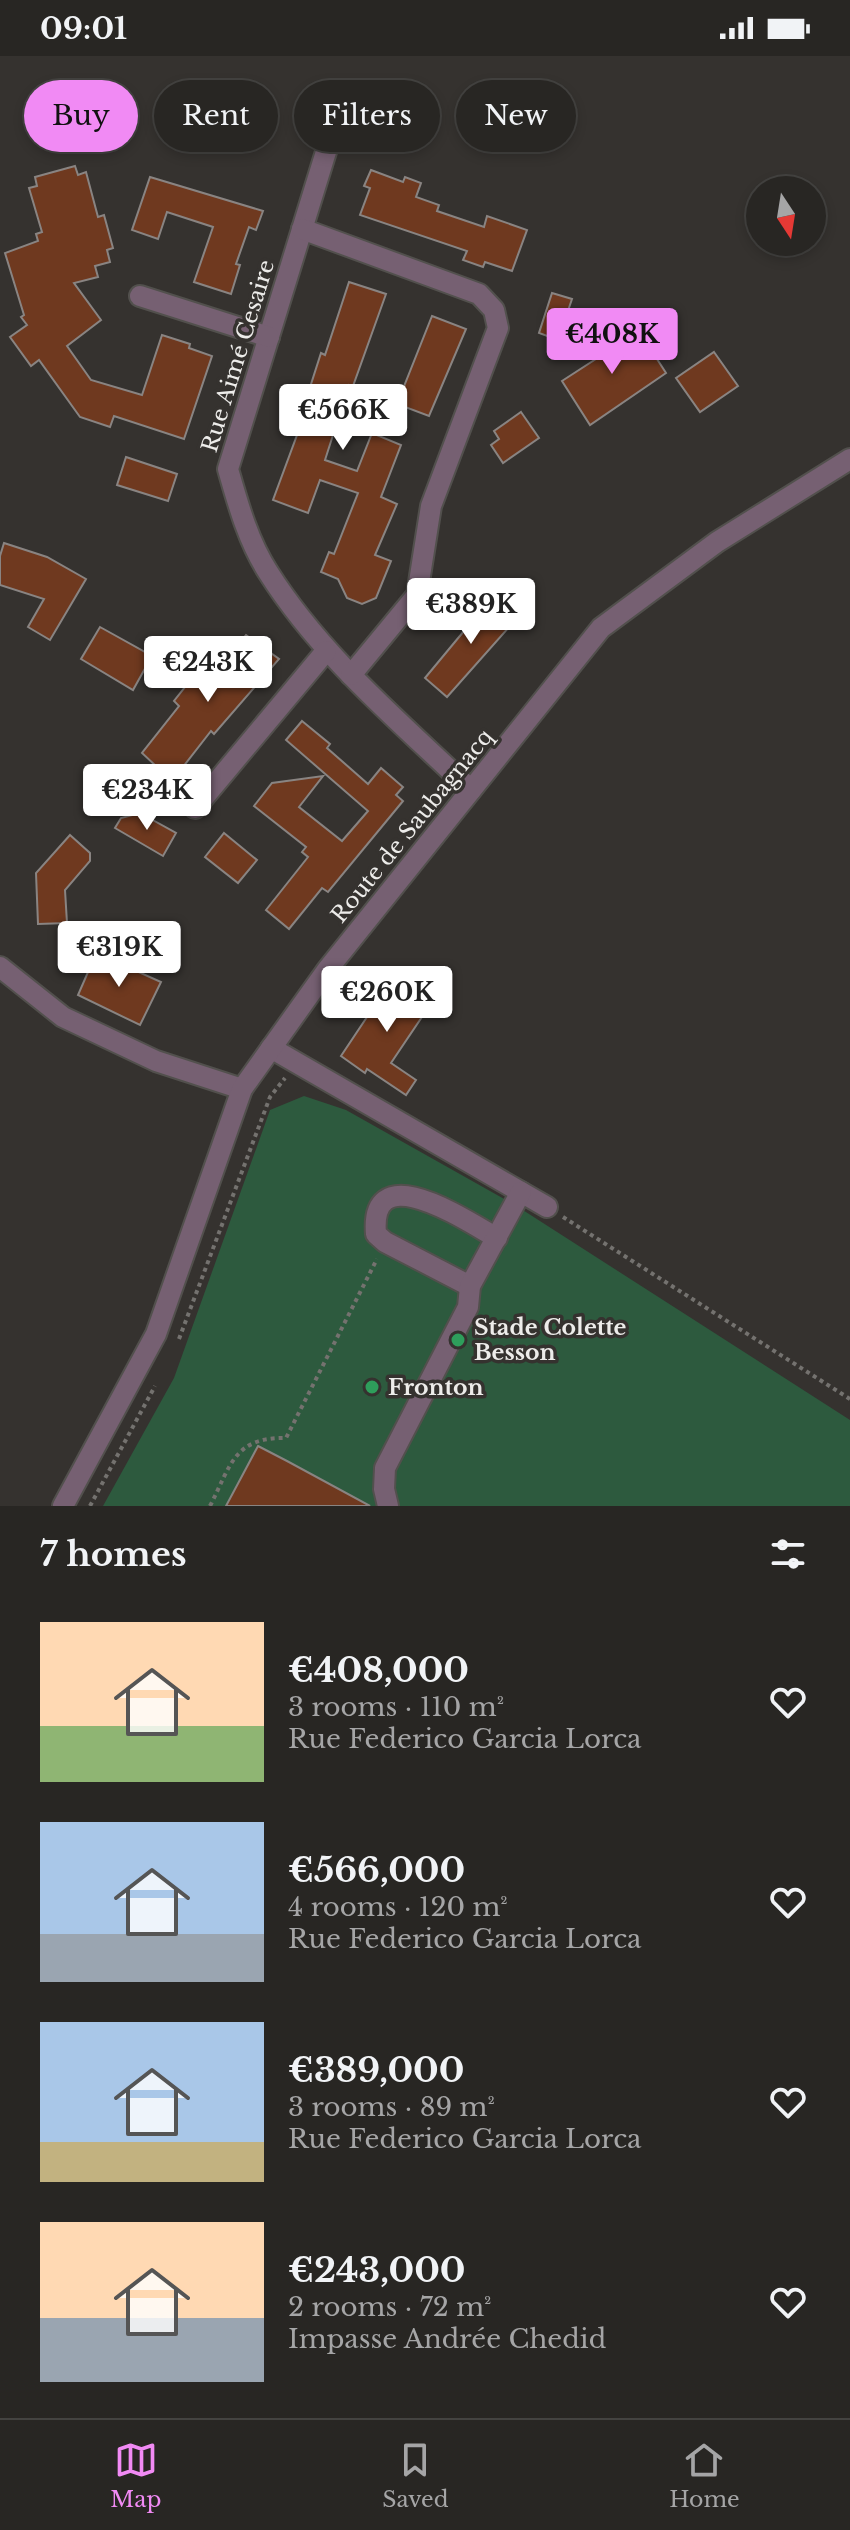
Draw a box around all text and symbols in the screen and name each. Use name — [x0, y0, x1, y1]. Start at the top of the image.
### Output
text: 09:01 — [40, 10, 127, 47]
chip: Buy — [24, 80, 138, 152]
chip: Rent — [154, 80, 278, 152]
chip: Filters — [294, 80, 440, 152]
chip: New — [456, 80, 576, 152]
north arrow — [746, 176, 826, 256]
map controls — [746, 176, 826, 256]
street label: Rue Aimé Cesaire — [196, 256, 280, 456]
pin: €408K — [556, 308, 668, 376]
text: €408K — [565, 318, 659, 350]
pin: €566K — [287, 384, 399, 452]
text: €566K — [297, 394, 389, 426]
pin: €389K — [415, 578, 527, 646]
text: €389K — [425, 588, 517, 620]
pin: €243K — [152, 636, 264, 704]
text: €243K — [162, 646, 254, 678]
street label: Route de Saubagnacq — [325, 723, 499, 928]
pin: €234K — [91, 764, 203, 832]
text: €234K — [101, 774, 193, 806]
pin: €319K — [63, 921, 175, 989]
text: €319K — [76, 931, 162, 963]
pin: €260K — [331, 966, 443, 1034]
text: €260K — [339, 976, 435, 1008]
place label: Stade Colette Besson — [474, 1314, 627, 1366]
marker: Stade Colette Besson — [449, 1331, 467, 1349]
place label: Fronton — [388, 1374, 483, 1401]
marker: Fronton — [363, 1378, 381, 1396]
icon: filters — [766, 1532, 810, 1576]
text: 7 homes — [40, 1533, 187, 1575]
text: €408,000 — [288, 1649, 469, 1691]
icon: home — [104, 1654, 200, 1750]
icon: heart — [766, 1680, 810, 1724]
text: 3 rooms · 110 m² — [288, 1691, 504, 1723]
text: Rue Federico Garcia Lorca — [288, 1723, 642, 1755]
text: €566,000 — [288, 1849, 465, 1891]
icon: home — [104, 1854, 200, 1950]
icon: heart — [766, 1880, 810, 1924]
text: 4 rooms · 120 m² — [288, 1891, 508, 1923]
text: Rue Federico Garcia Lorca — [288, 1923, 642, 1955]
text: €389,000 — [288, 2049, 464, 2091]
icon: home — [104, 2054, 200, 2150]
icon: heart — [766, 2080, 810, 2124]
text: 3 rooms · 89 m² — [288, 2091, 495, 2123]
text: Rue Federico Garcia Lorca — [288, 2123, 642, 2155]
text: €243,000 — [288, 2249, 466, 2291]
icon: home — [104, 2254, 200, 2350]
icon: heart — [766, 2280, 810, 2324]
text: 2 rooms · 72 m² — [288, 2291, 491, 2323]
text: Impasse Andrée Chedid — [288, 2323, 606, 2355]
tab: Map — [110, 2438, 161, 2513]
tab: Saved — [382, 2438, 449, 2513]
tab: Home — [669, 2438, 740, 2513]

